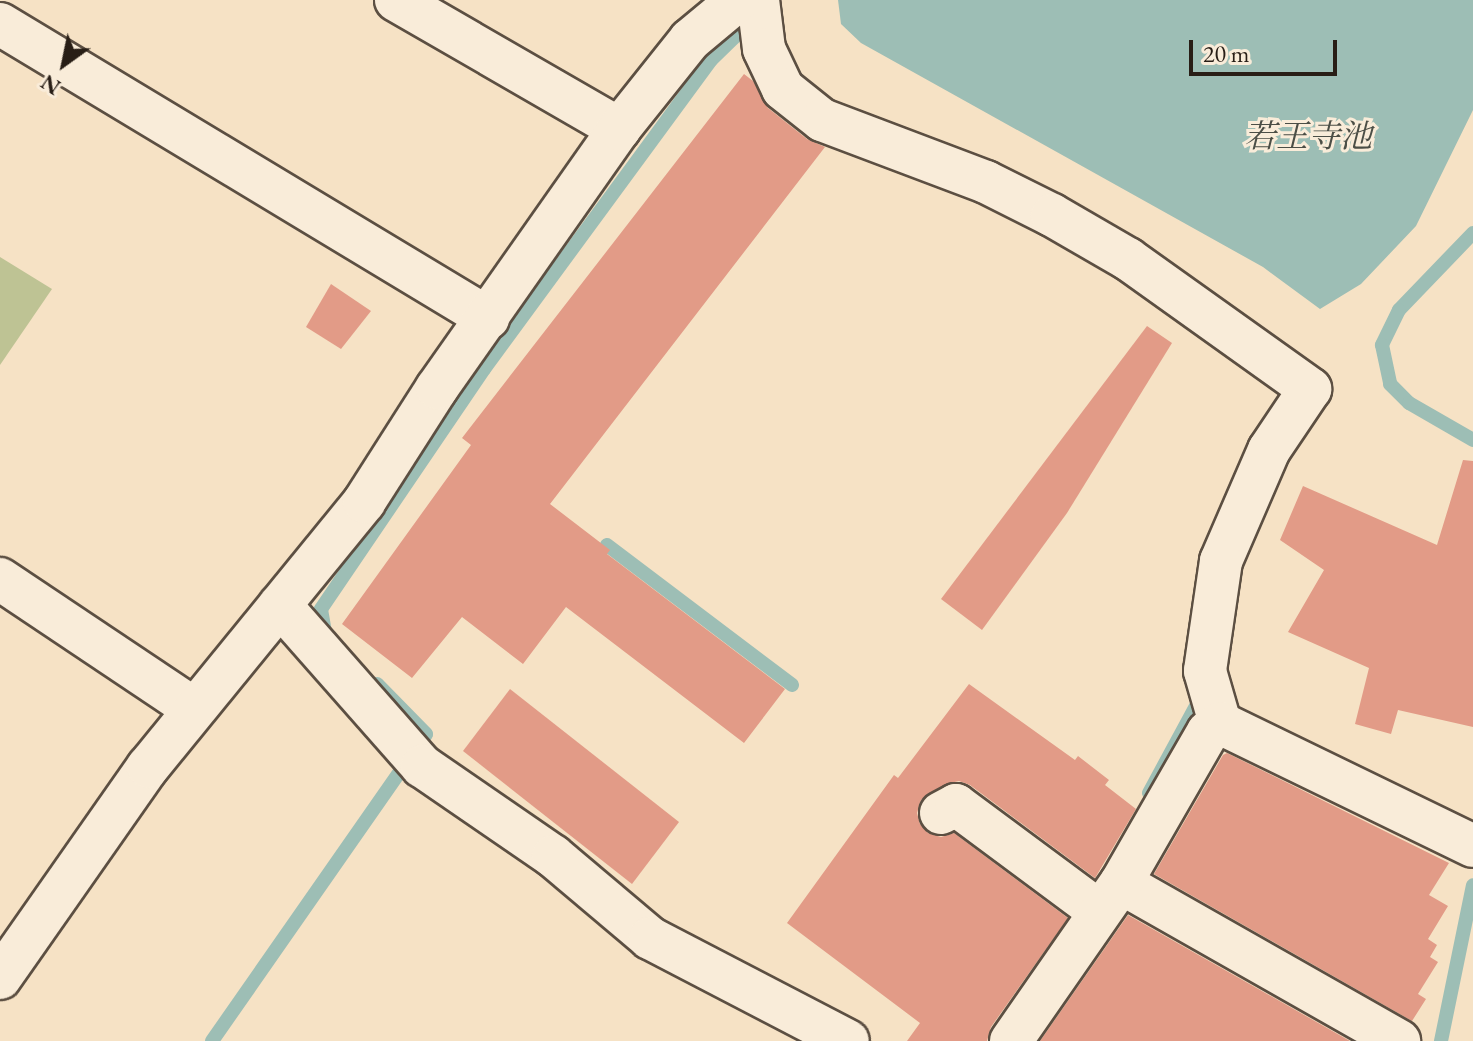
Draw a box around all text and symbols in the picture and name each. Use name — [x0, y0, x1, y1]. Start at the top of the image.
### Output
north arrow — [24, 24, 104, 104]
scale bar — [1193, 24, 1341, 74]
text: 20 m — [1203, 38, 1250, 69]
text: N — [35, 68, 66, 102]
water label: 若王寺池 — [1244, 117, 1372, 155]

